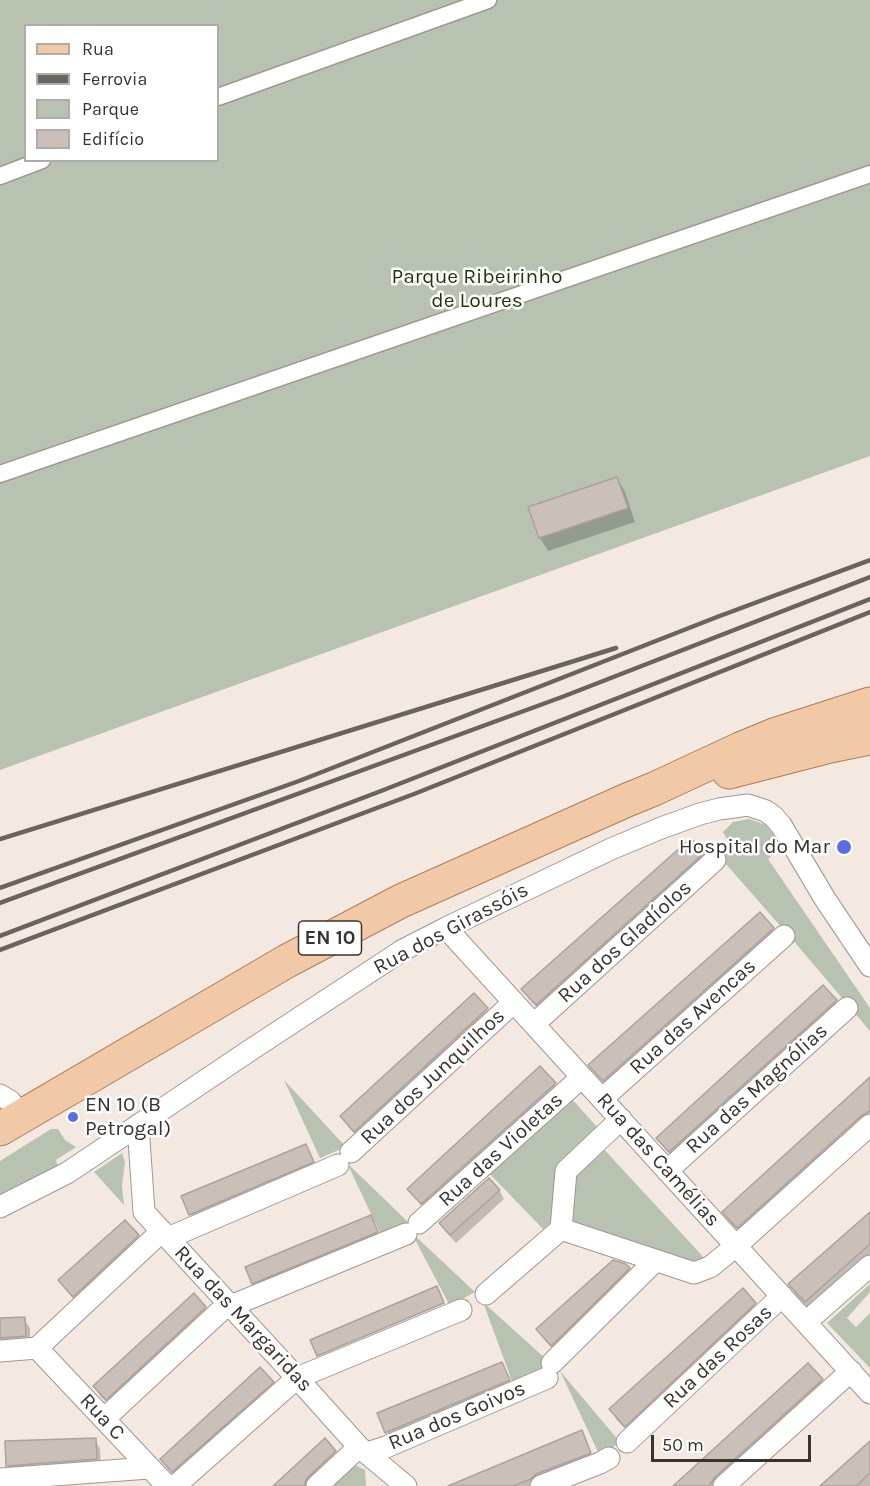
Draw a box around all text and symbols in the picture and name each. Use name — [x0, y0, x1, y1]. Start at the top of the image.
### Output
legend — [24, 24, 219, 162]
text: Rua — [82, 38, 114, 60]
text: Ferrovia — [82, 68, 147, 90]
text: Parque — [82, 98, 139, 120]
text: Edifício — [82, 128, 144, 150]
park label: Parque Ribeirinho de Loures — [392, 264, 562, 314]
place label: Hospital do Mar — [679, 834, 830, 860]
marker: Hospital do Mar — [835, 838, 853, 856]
street label: Rua dos Gladíolos — [553, 875, 697, 1009]
street label: Rua dos Girassóis — [369, 878, 533, 980]
road number: EN 10 — [298, 921, 362, 955]
street label: Rua das Avencas — [625, 954, 761, 1080]
street label: Rua dos Junquilhos — [356, 1004, 510, 1150]
street label: Rua das Magnólias — [681, 1019, 833, 1159]
street label: Rua das Violetas — [434, 1087, 568, 1213]
street label: Rua das Camélias — [591, 1088, 725, 1232]
place label: EN 10 (B Petrogal) — [85, 1092, 171, 1142]
marker: EN 10 (B Petrogal) — [66, 1110, 80, 1124]
street label: Rua das Margaridas — [169, 1241, 317, 1397]
street label: Rua das Rosas — [658, 1300, 778, 1414]
street label: Rua dos Goivos — [385, 1376, 529, 1456]
street label: Rua C — [74, 1388, 130, 1446]
scale bar — [654, 1423, 814, 1461]
text: 50 m — [662, 1434, 704, 1456]

